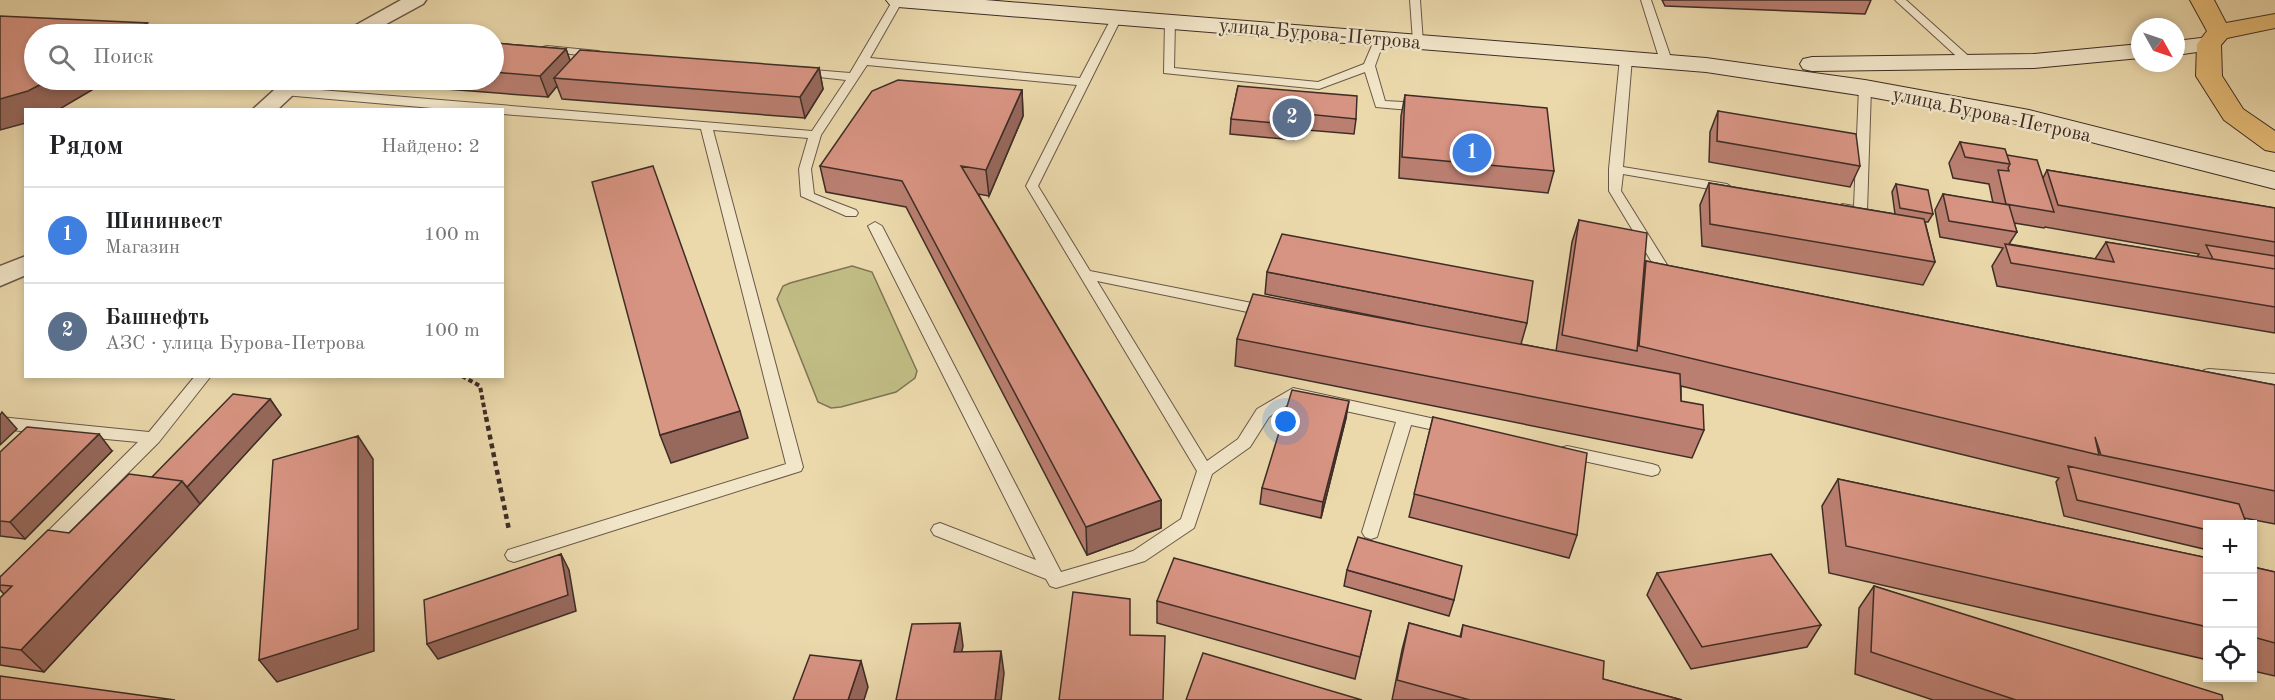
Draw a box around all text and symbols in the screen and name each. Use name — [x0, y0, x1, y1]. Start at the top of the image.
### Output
street label: улица Бурова-Петрова — [1218, 16, 1422, 54]
north arrow — [2131, 18, 2185, 72]
search box — [24, 24, 504, 90]
icon: search — [45, 41, 78, 74]
text: Поиск — [93, 46, 154, 68]
street label: улица Бурова-Петрова — [1890, 85, 2093, 147]
pin: 2 — [1272, 96, 1312, 140]
pin: 1 — [1452, 130, 1492, 176]
text: Рядом — [48, 134, 123, 160]
text: Найдено: 2 — [381, 137, 480, 157]
text: Шининвест — [105, 211, 222, 233]
text: 1 — [62, 225, 73, 245]
text: 100 m — [424, 225, 480, 245]
text: Магазин — [105, 238, 180, 258]
text: Башнефть — [105, 307, 209, 329]
text: 2 — [62, 321, 73, 341]
text: 100 m — [424, 321, 480, 341]
text: АЗС · улица Бурова-Петрова — [105, 334, 365, 354]
your location — [1271, 407, 1300, 436]
map controls — [2203, 520, 2257, 682]
button: + — [2203, 520, 2257, 574]
button: − — [2203, 574, 2257, 628]
button: locate — [2203, 628, 2257, 682]

